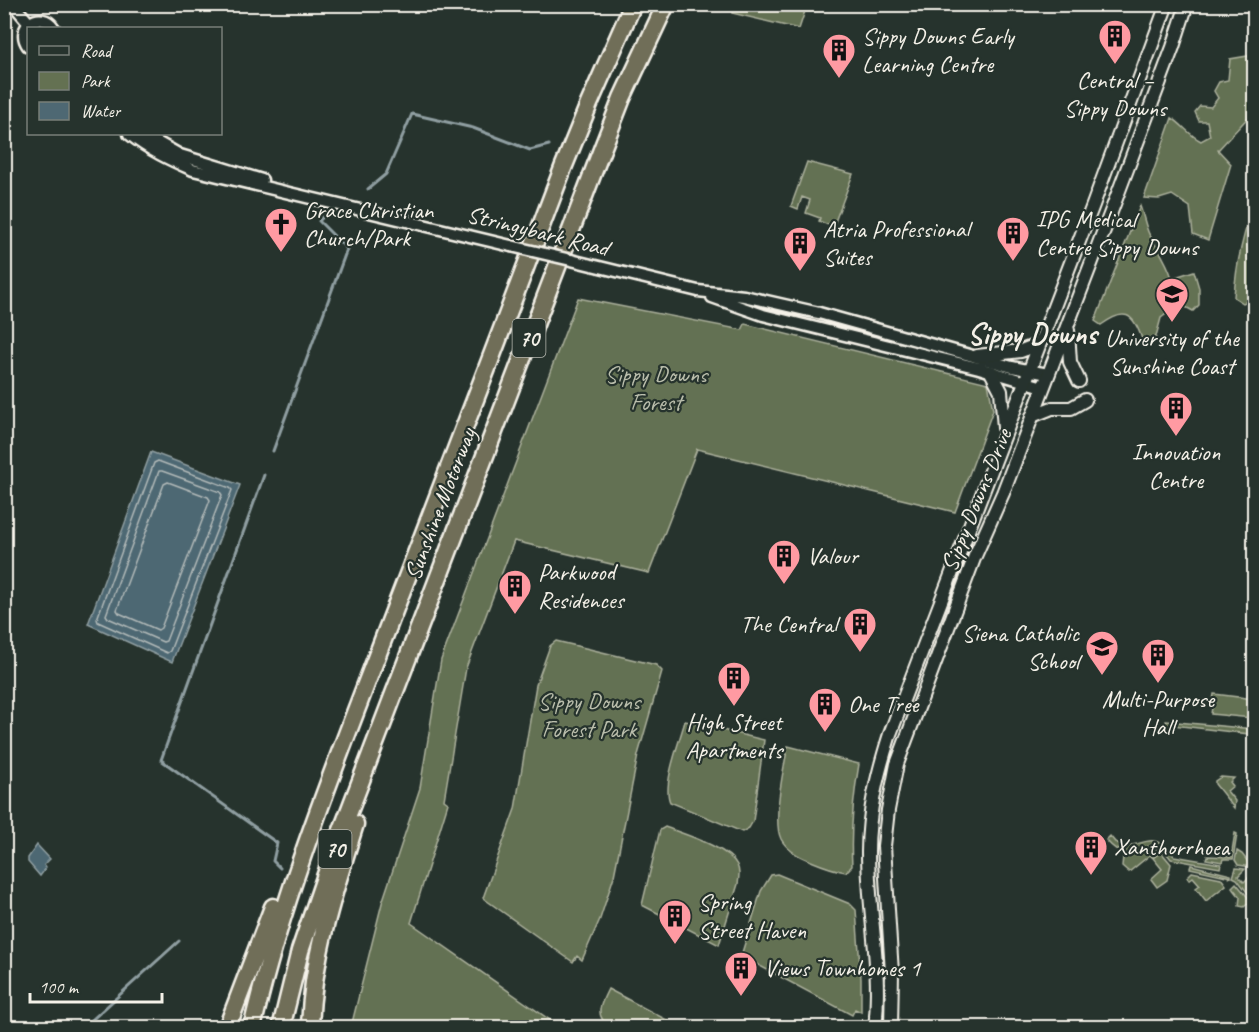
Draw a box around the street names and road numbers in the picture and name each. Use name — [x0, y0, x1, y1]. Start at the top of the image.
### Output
street label: Stringybark Road — [464, 199, 615, 264]
road number: 70 — [512, 319, 546, 357]
street label: Sunshine Motorway — [397, 422, 483, 584]
street label: Sippy Downs Drive — [934, 422, 1019, 576]
road number: 70 — [318, 830, 352, 868]

